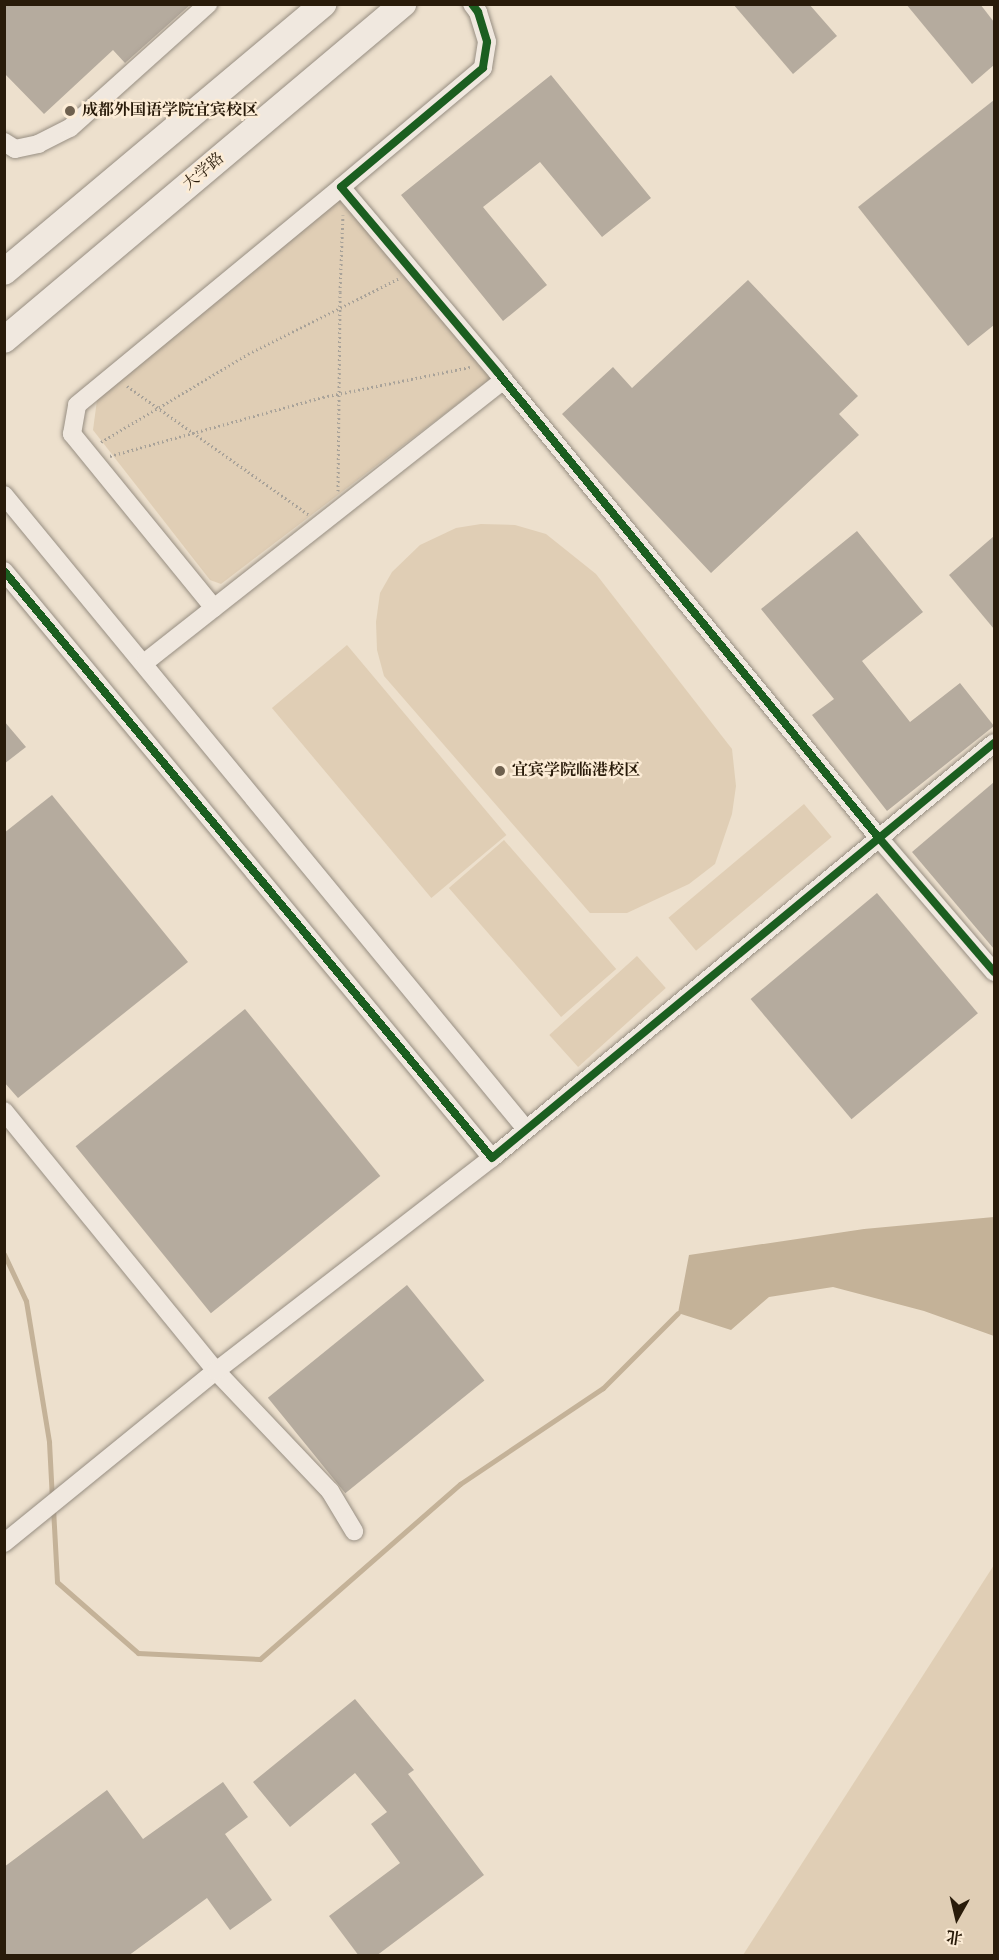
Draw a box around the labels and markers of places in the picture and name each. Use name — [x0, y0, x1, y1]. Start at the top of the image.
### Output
place label: 成都外国语学院宜宾校区 — [82, 101, 258, 121]
marker: 成都外国语学院宜宾校区 — [63, 104, 77, 118]
place label: 宜宾学院临港校区 — [512, 761, 640, 781]
marker: 宜宾学院临港校区 — [493, 764, 507, 778]

